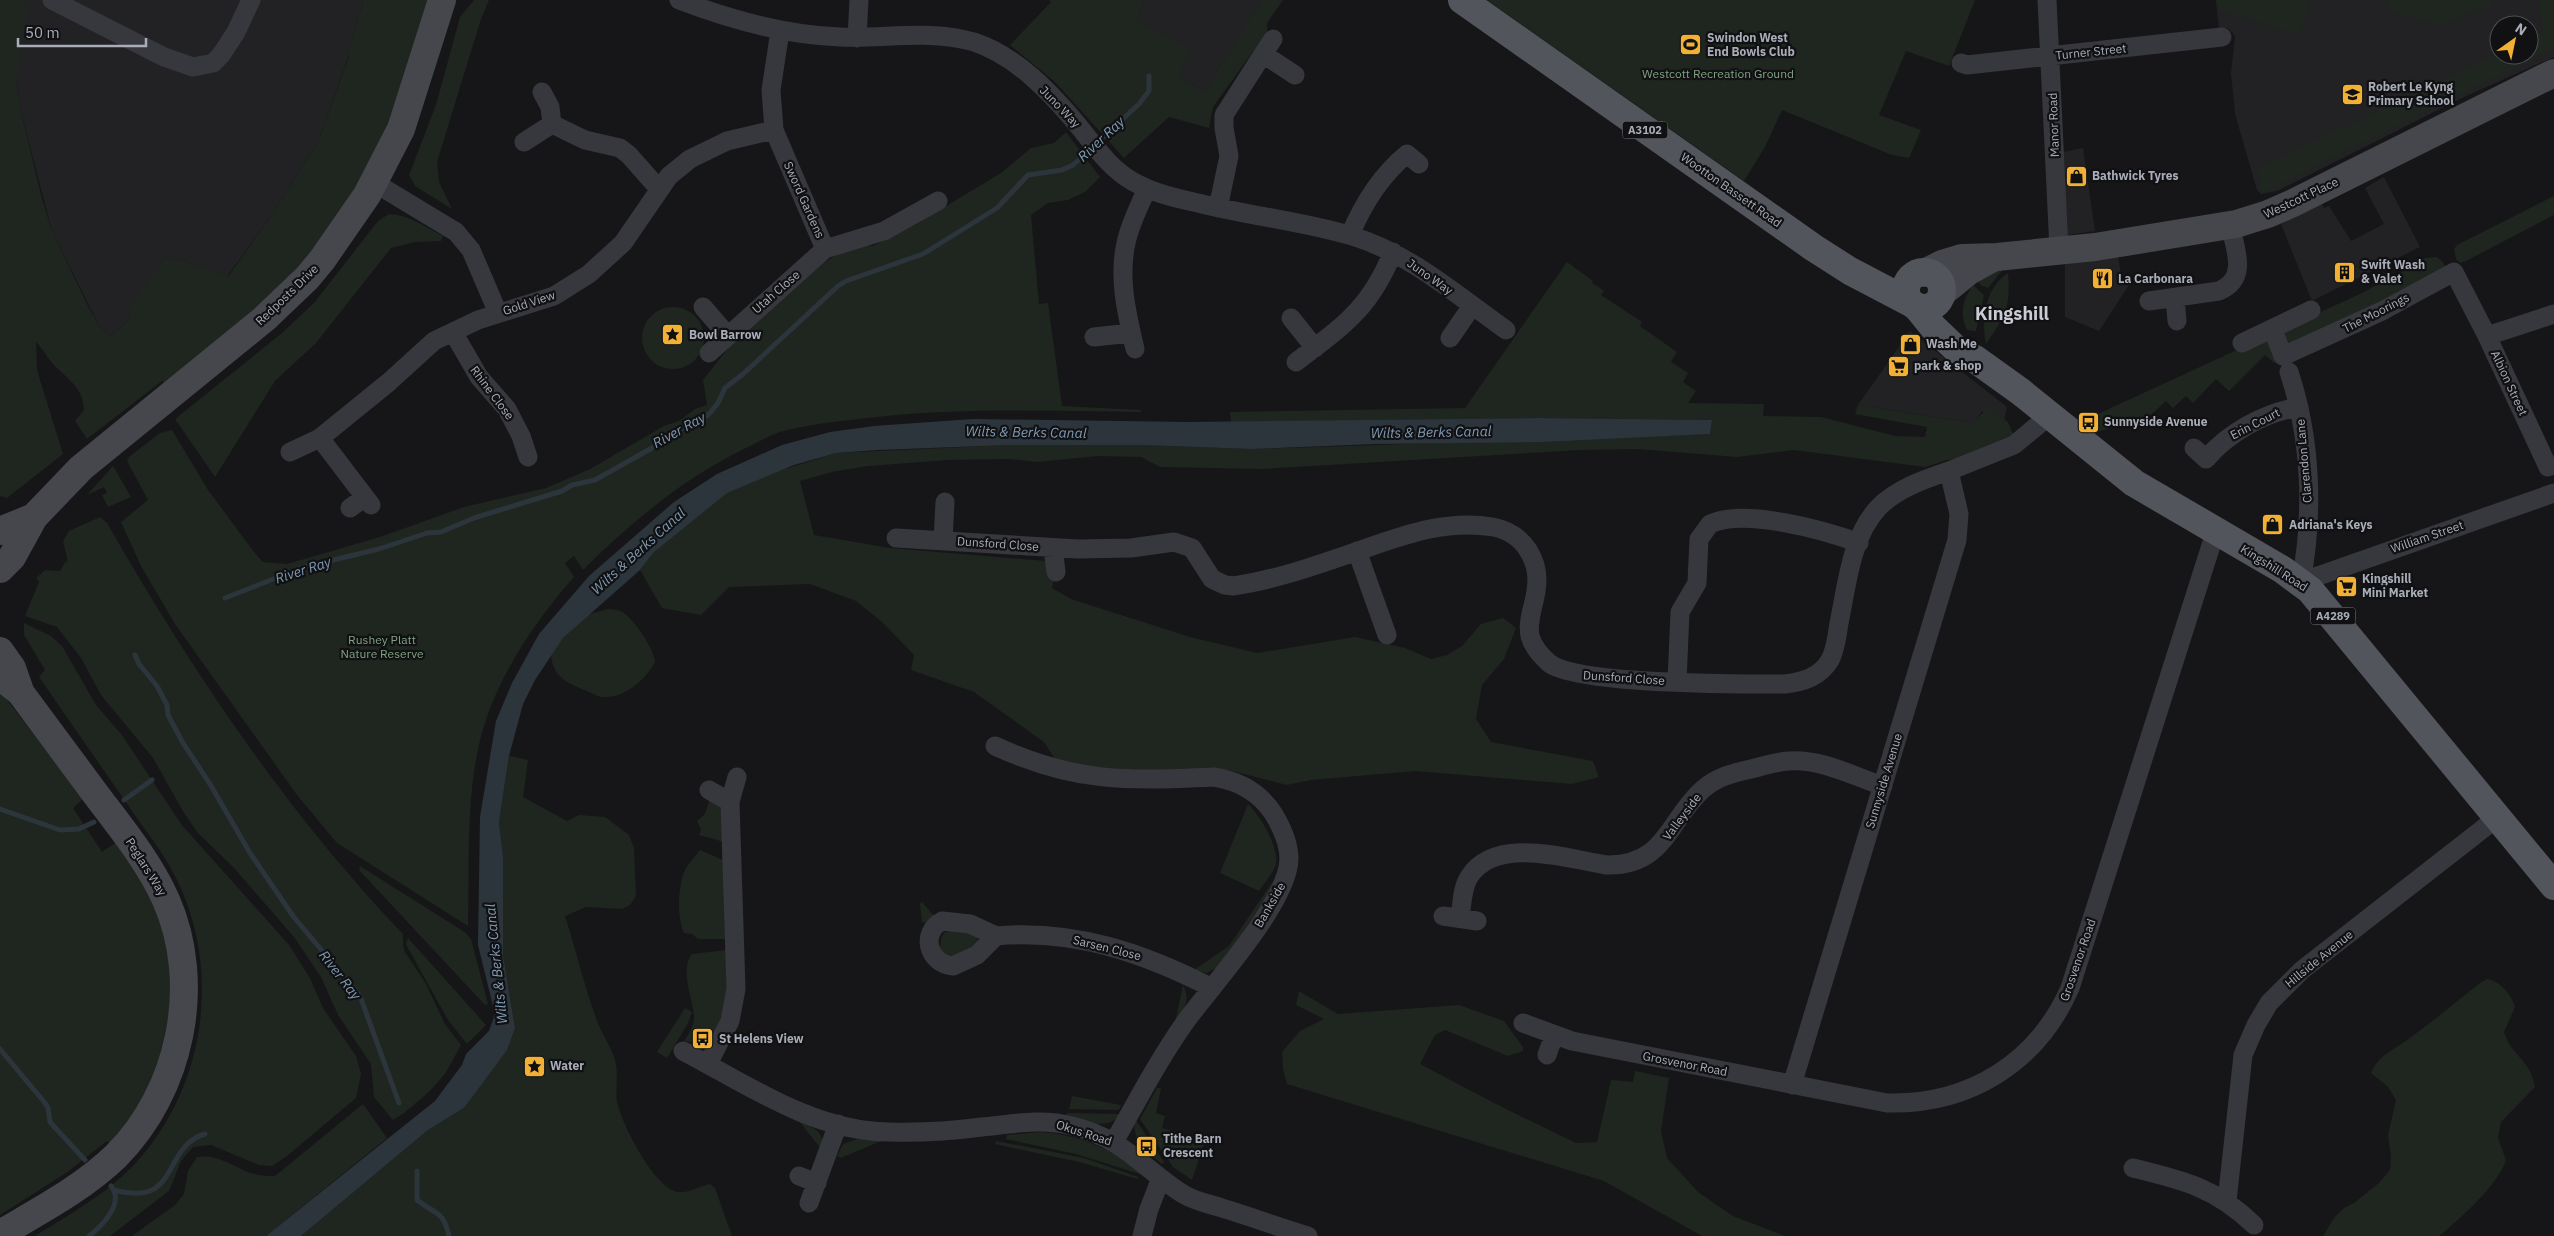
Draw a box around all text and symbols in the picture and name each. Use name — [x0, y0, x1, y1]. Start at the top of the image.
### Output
scale bar — [18, 15, 145, 47]
north arrow — [2489, 15, 2539, 65]
text: N — [2512, 19, 2530, 39]
text: 50 m — [25, 23, 60, 42]
place label: Swindon West End Bowls Club — [1707, 30, 1795, 59]
sports icon: Swindon West End Bowls Club — [1679, 33, 1703, 57]
street label: Turner Street — [2055, 40, 2127, 63]
park label: Westcott Recreation Ground — [1642, 66, 1794, 81]
place label: Robert Le Kyng Primary School — [2368, 79, 2454, 108]
school or university icon: Robert Le Kyng Primary School — [2340, 82, 2364, 106]
street label: Juno Way — [1037, 83, 1084, 131]
street label: Manor Road — [2045, 93, 2062, 158]
water label: River Ray — [1074, 112, 1129, 165]
road number: A3102 — [1622, 122, 1668, 138]
street label: Wootton Bassett Road — [1678, 149, 1785, 230]
street label: Sword Gardens — [781, 159, 828, 241]
shop icon: Bathwick Tyres — [2064, 164, 2088, 188]
place label: Bathwick Tyres — [2092, 168, 2179, 183]
street label: Westcott Place — [2261, 174, 2341, 221]
street label: Juno Way — [1405, 255, 1456, 298]
place label: Swift Wash & Valet — [2361, 257, 2425, 286]
building icon: Swift Wash & Valet — [2333, 260, 2357, 284]
street label: Redposts Drive — [252, 261, 321, 328]
street label: Utah Close — [749, 267, 803, 316]
restaurant icon: La Carbonara — [2090, 267, 2114, 291]
place label: La Carbonara — [2118, 271, 2193, 286]
street label: Gold View — [501, 287, 557, 318]
street label: The Moorings — [2340, 289, 2412, 336]
district label: Kingshill — [1975, 302, 2050, 325]
place icon: Bowl Barrow — [661, 323, 685, 347]
place label: Bowl Barrow — [689, 327, 761, 342]
shop icon: Wash Me — [1898, 332, 1922, 356]
place label: Wash Me — [1926, 336, 1977, 351]
street label: Albion Street — [2488, 348, 2531, 418]
supermarket icon: park & shop — [1886, 354, 1910, 378]
place label: park & shop — [1914, 358, 1981, 373]
street label: Rhine Close — [467, 363, 518, 423]
street label: Erin Court — [2227, 405, 2282, 442]
water label: River Ray — [649, 408, 710, 452]
bus stop icon: Sunnyside Avenue — [2076, 410, 2100, 434]
place label: Sunnyside Avenue — [2104, 414, 2208, 429]
street label: Clarendon Lane — [2292, 418, 2315, 504]
water label: Wilts & Berks Canal — [965, 422, 1087, 442]
water label: Wilts & Berks Canal — [1370, 422, 1492, 442]
water label: Wilts & Berks Canal — [587, 504, 689, 598]
shop icon: Adriana's Keys — [2261, 513, 2285, 537]
place label: Adriana's Keys — [2289, 517, 2373, 532]
street label: William Street — [2389, 517, 2465, 556]
street label: Dunsford Close — [957, 533, 1040, 554]
street label: Kingshill Road — [2238, 541, 2311, 594]
water label: River Ray — [273, 552, 334, 588]
place label: Kingshill Mini Market — [2362, 571, 2429, 600]
supermarket icon: Kingshill Mini Market — [2334, 574, 2358, 598]
road number: A4289 — [2310, 608, 2356, 624]
park label: Rushey Platt Nature Reserve — [340, 632, 424, 661]
street label: Dunsford Close — [1583, 667, 1666, 688]
street label: Sunnyside Avenue — [1862, 731, 1905, 830]
street label: Valleyside — [1659, 790, 1704, 843]
street label: Peglars Way — [123, 835, 170, 899]
street label: Bankside — [1251, 879, 1289, 930]
water label: Wilts & Berks Canal — [481, 903, 511, 1025]
street label: Grosvenor Road — [2056, 917, 2099, 1003]
street label: Hillside Avenue — [2282, 926, 2356, 991]
street label: Sarsen Close — [1071, 932, 1143, 963]
water label: River Ray — [315, 947, 366, 1004]
bus stop icon: St Helens View — [691, 1027, 715, 1051]
place label: St Helens View — [719, 1031, 804, 1046]
street label: Grosvenor Road — [1642, 1048, 1729, 1079]
place icon: Water — [522, 1054, 546, 1078]
place label: Water — [550, 1058, 584, 1073]
street label: Okus Road — [1054, 1116, 1114, 1149]
place label: Tithe Barn Crescent — [1163, 1131, 1222, 1160]
bus stop icon: Tithe Barn Crescent — [1135, 1134, 1159, 1158]

